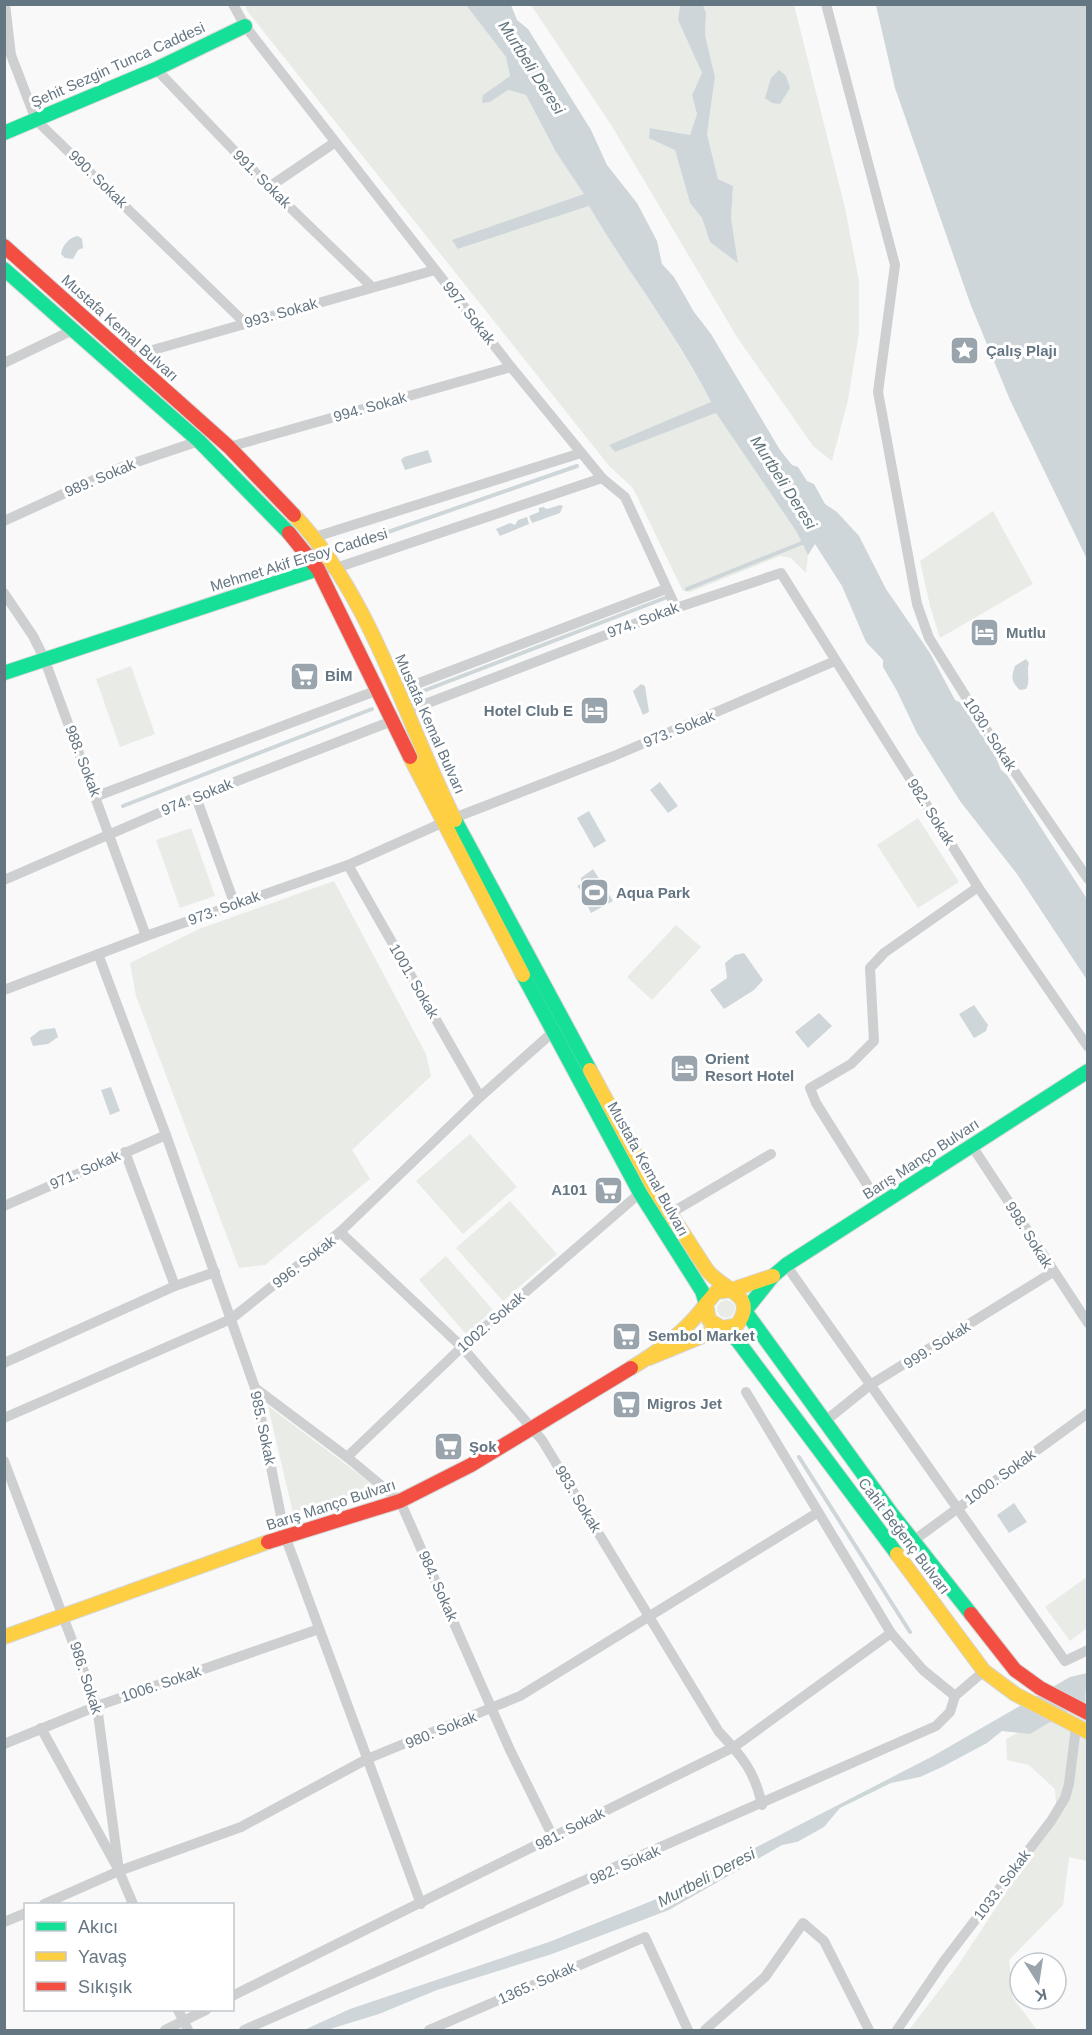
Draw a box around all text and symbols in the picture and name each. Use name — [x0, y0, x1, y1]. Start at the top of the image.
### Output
street label: Şehit Sezgin Tunca Caddesi — [28, 18, 207, 111]
water label: Murtbeli Deresi — [495, 18, 568, 117]
street label: 990. Sokak — [65, 146, 132, 211]
street label: 991. Sokak — [230, 146, 295, 212]
street label: Mustafa Kemal Bulvarı — [59, 271, 182, 384]
street label: 997. Sokak — [440, 278, 499, 348]
street label: 993. Sokak — [242, 294, 320, 331]
place icon: Çalış Plajı — [949, 335, 981, 367]
place label: Çalış Plajı — [986, 342, 1057, 359]
street label: 994. Sokak — [331, 388, 409, 425]
water label: Murtbeli Deresi — [747, 433, 820, 532]
street label: 989. Sokak — [62, 455, 138, 500]
street label: Mehmet Akif Ersoy Caddesi — [208, 524, 389, 595]
street label: 974. Sokak — [605, 598, 681, 641]
hotel icon: Mutlu — [969, 617, 1001, 649]
place label: Mutlu — [1006, 624, 1046, 641]
street label: Mustafa Kemal Bulvarı — [392, 651, 469, 796]
supermarket icon: BİM — [288, 660, 320, 692]
place label: BİM — [325, 667, 353, 684]
street label: 1030. Sokak — [961, 694, 1021, 774]
hotel icon: Hotel Club E — [578, 695, 610, 727]
place label: Hotel Club E — [484, 702, 573, 719]
street label: 973. Sokak — [641, 706, 717, 750]
street label: 988. Sokak — [62, 723, 105, 799]
street label: 974. Sokak — [159, 774, 235, 818]
street label: 982. Sokak — [904, 775, 959, 848]
sports icon: Aqua Park — [579, 877, 611, 909]
place label: Aqua Park — [616, 884, 691, 901]
street label: 973. Sokak — [186, 887, 262, 928]
street label: 1001. Sokak — [386, 940, 443, 1022]
place label: Orient Resort Hotel — [705, 1050, 794, 1084]
hotel icon: Orient Resort Hotel — [668, 1052, 700, 1084]
street label: Mustafa Kemal Bulvarı — [604, 1099, 692, 1239]
street label: Barış Manço Bulvarı — [859, 1115, 982, 1202]
street label: 971. Sokak — [47, 1146, 123, 1193]
supermarket icon: A101 — [592, 1174, 624, 1206]
place label: A101 — [551, 1181, 587, 1198]
street label: 998. Sokak — [1002, 1198, 1057, 1271]
street label: 996. Sokak — [269, 1232, 339, 1291]
street label: 1002. Sokak — [454, 1288, 528, 1355]
street label: 999. Sokak — [900, 1317, 973, 1372]
supermarket icon: Sembol Market — [611, 1320, 643, 1352]
place label: Sembol Market — [648, 1327, 755, 1344]
supermarket icon: Migros Jet — [610, 1388, 642, 1420]
street label: 985. Sokak — [247, 1389, 280, 1467]
place label: Migros Jet — [647, 1395, 722, 1412]
supermarket icon: Şok — [432, 1431, 464, 1463]
place label: Şok — [469, 1438, 497, 1455]
street label: 1000. Sokak — [961, 1445, 1039, 1508]
street label: 983. Sokak — [552, 1462, 605, 1536]
street label: Cahit Beğenç Bulvarı — [855, 1474, 954, 1597]
street label: Barış Manço Bulvarı — [264, 1476, 398, 1533]
street label: 984. Sokak — [415, 1548, 462, 1624]
street label: 986. Sokak — [67, 1640, 106, 1717]
street label: 1006. Sokak — [119, 1662, 203, 1705]
street label: 980. Sokak — [403, 1707, 479, 1751]
street label: 981. Sokak — [532, 1804, 608, 1853]
street label: 982. Sokak — [587, 1841, 663, 1888]
water label: Murtbeli Deresi — [655, 1844, 758, 1910]
street label: 1033. Sokak — [970, 1846, 1034, 1923]
legend — [24, 1903, 234, 2011]
text: Akıcı — [78, 1917, 118, 1937]
text: Yavaş — [78, 1947, 127, 1967]
north arrow — [1008, 1951, 1068, 2011]
street label: 1365. Sokak — [495, 1958, 579, 2007]
text: Sıkışık — [78, 1977, 133, 1997]
text: K — [1033, 1986, 1048, 2005]

